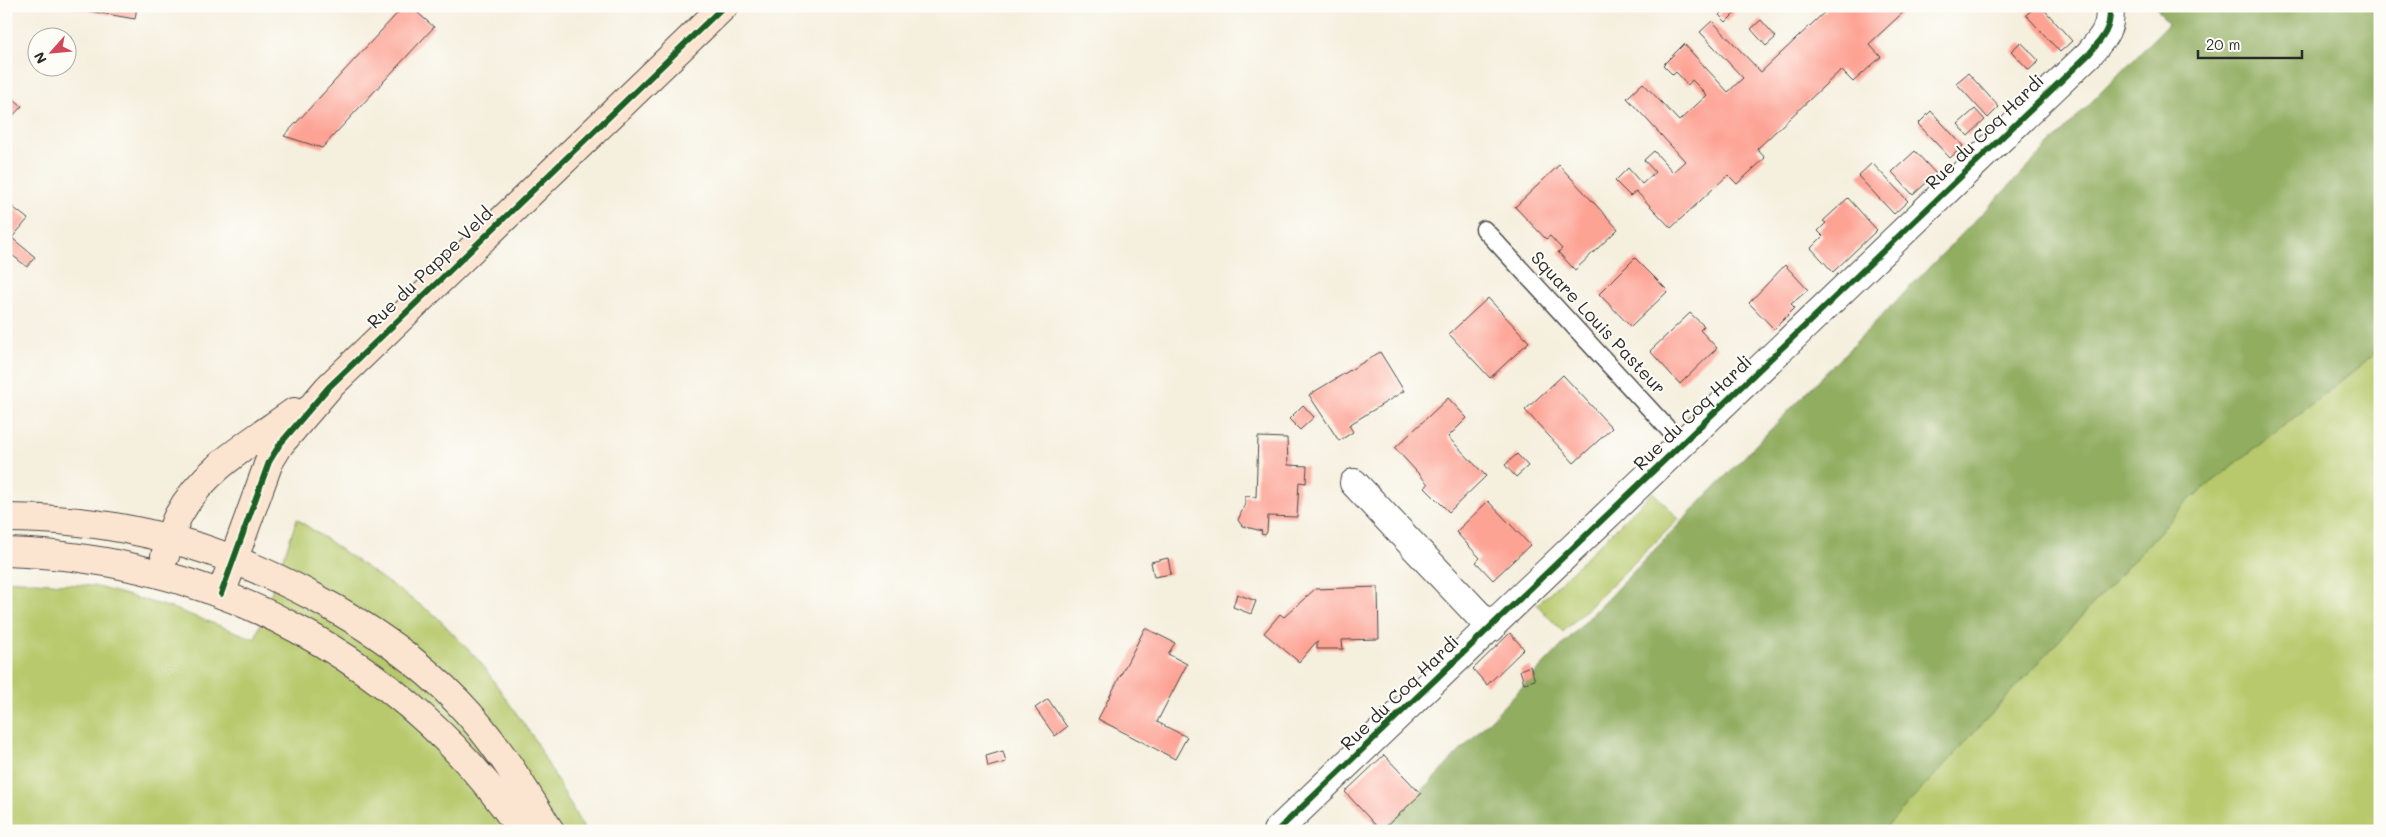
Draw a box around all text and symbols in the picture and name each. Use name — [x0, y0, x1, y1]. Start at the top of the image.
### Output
north arrow — [28, 28, 78, 78]
scale bar — [2198, 28, 2302, 60]
text: 20 m — [2206, 34, 2240, 54]
text: N — [29, 49, 51, 67]
street label: Rue du Coq Hardi — [1920, 68, 2049, 194]
street label: Rue du Pappe Veld — [362, 201, 497, 333]
street label: Square Louis Pasteur — [1526, 246, 1671, 399]
street label: Rue du Coq Hardi — [1628, 349, 1757, 475]
street label: Rue du Coq Hardi — [1335, 629, 1464, 755]

